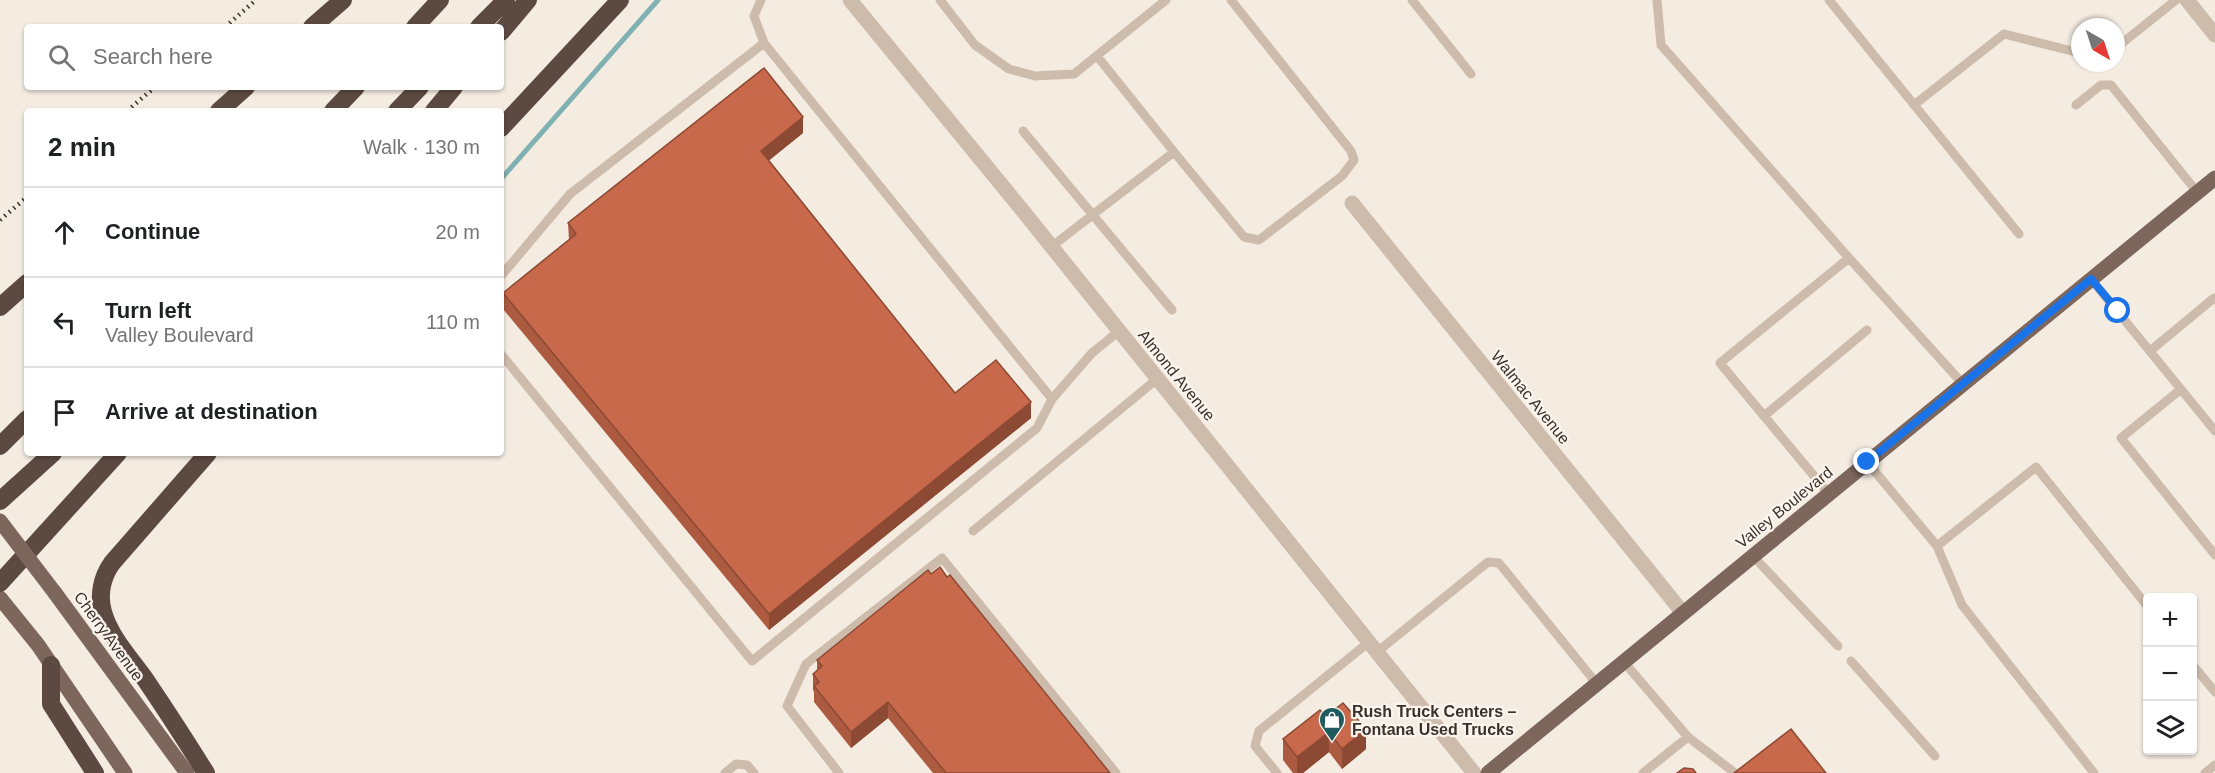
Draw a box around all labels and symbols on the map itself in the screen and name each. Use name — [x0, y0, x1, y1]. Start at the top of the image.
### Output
north arrow — [2071, 18, 2125, 72]
route start — [2104, 297, 2130, 323]
street label: Almond Avenue — [1135, 327, 1218, 424]
street label: Walmac Avenue — [1488, 347, 1573, 447]
route end — [1853, 448, 1879, 474]
street label: Valley Boulevard — [1733, 463, 1836, 551]
street label: Cherry Avenue — [71, 589, 147, 684]
place label: Rush Truck Centers – Fontana Used Trucks — [1352, 703, 1517, 738]
shop icon: Rush Truck Centers – Fontana Used Trucks — [1317, 705, 1347, 743]

